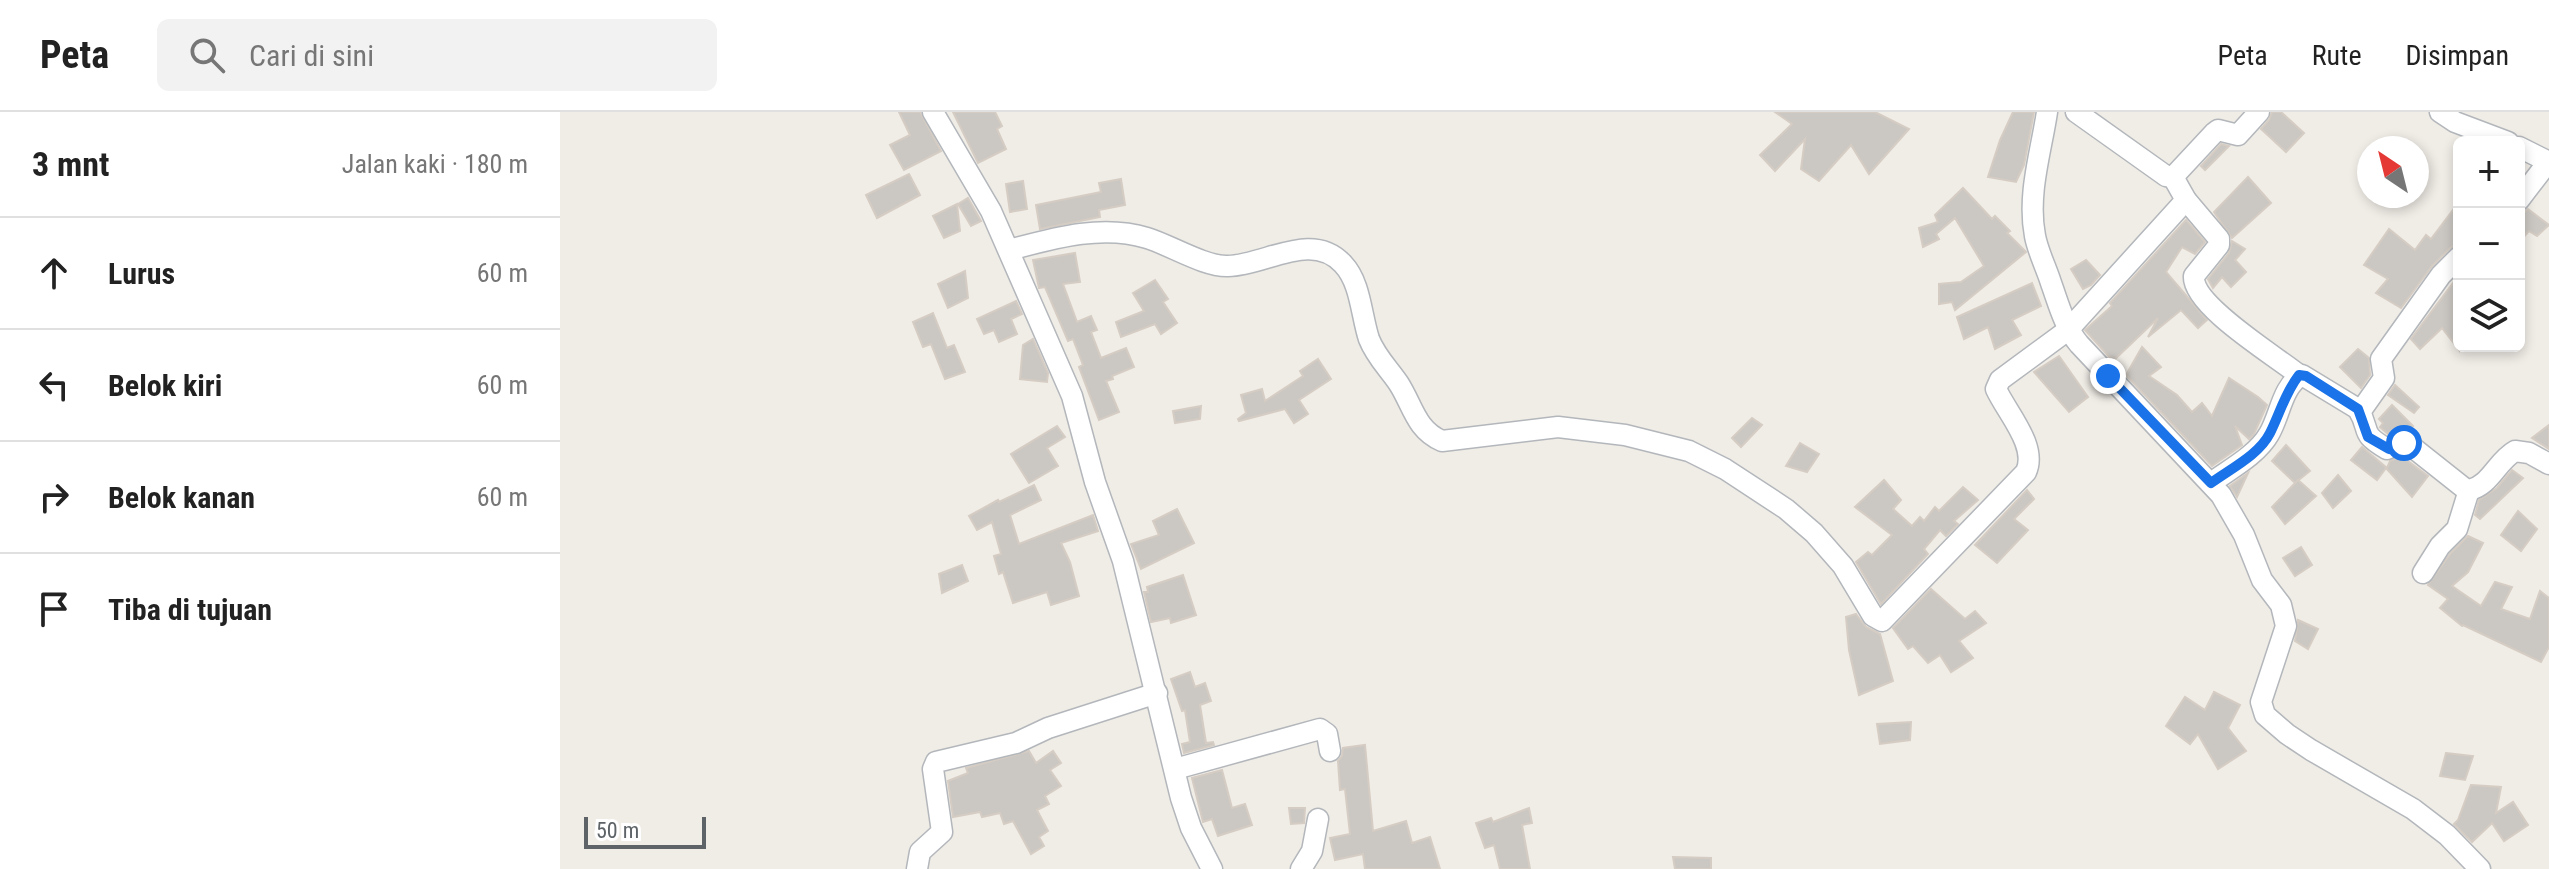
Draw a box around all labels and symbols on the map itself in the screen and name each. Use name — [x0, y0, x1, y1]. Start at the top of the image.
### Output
north arrow — [2357, 136, 2429, 208]
route end — [2090, 358, 2126, 394]
route start — [2386, 425, 2422, 461]
scale bar — [584, 813, 706, 849]

